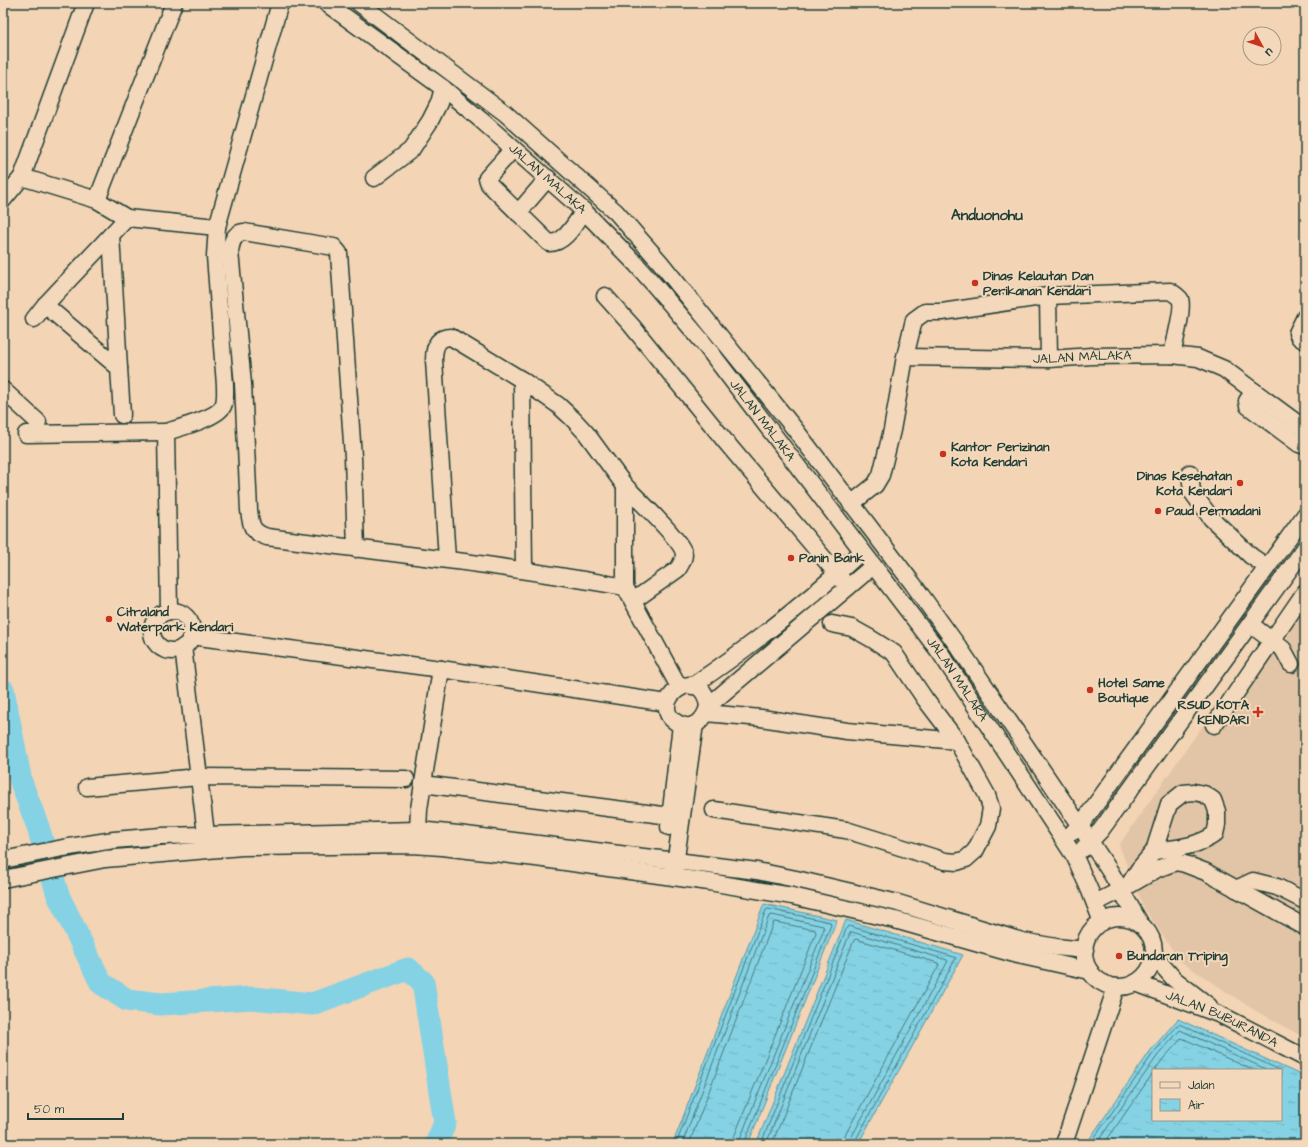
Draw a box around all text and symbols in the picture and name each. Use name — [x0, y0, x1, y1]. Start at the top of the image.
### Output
north arrow — [1242, 26, 1282, 66]
text: U — [1262, 44, 1278, 59]
street label: JALAN MALAKA — [505, 139, 591, 219]
district label: Anduonohu — [951, 205, 1023, 226]
place label: Dinas Kelautan Dan Perikanan Kendari — [983, 267, 1094, 300]
marker: Dinas Kelautan Dan Perikanan Kendari — [970, 278, 980, 288]
street label: JALAN MALAKA — [1033, 346, 1132, 368]
street label: JALAN MALAKA — [725, 376, 800, 465]
place label: Kantor Perizinan Kota Kendari — [951, 438, 1050, 471]
marker: Kantor Perizinan Kota Kendari — [938, 449, 948, 459]
place label: Dinas Kesehatan Kota Kendari — [1137, 467, 1233, 500]
marker: Dinas Kesehatan Kota Kendari — [1235, 478, 1245, 488]
place label: Paud Permadani — [1166, 502, 1261, 520]
marker: Paud Permadani — [1153, 506, 1163, 516]
place label: Panin Bank — [799, 549, 865, 567]
marker: Panin Bank — [786, 553, 796, 563]
place label: Citraland Waterpark Kendari — [116, 603, 234, 637]
marker: Citraland Waterpark Kendari — [104, 614, 114, 624]
street label: JALAN MALAKA — [922, 633, 992, 726]
place label: Hotel Same Boutique — [1098, 674, 1165, 708]
marker: Hotel Same Boutique — [1085, 685, 1095, 695]
place label: RSUD KOTA KENDARI — [1177, 696, 1250, 729]
marker: RSUD KOTA KENDARI — [1252, 706, 1264, 718]
place label: Bundaran Triping — [1127, 947, 1228, 967]
marker: Bundaran Triping — [1114, 951, 1124, 961]
street label: JALAN BUBURANDA — [1163, 986, 1282, 1052]
legend — [1152, 1069, 1282, 1121]
text: Jalan — [1188, 1077, 1214, 1094]
scale bar — [28, 1095, 123, 1121]
text: Air — [1188, 1097, 1205, 1114]
text: 50 m — [34, 1101, 65, 1118]

